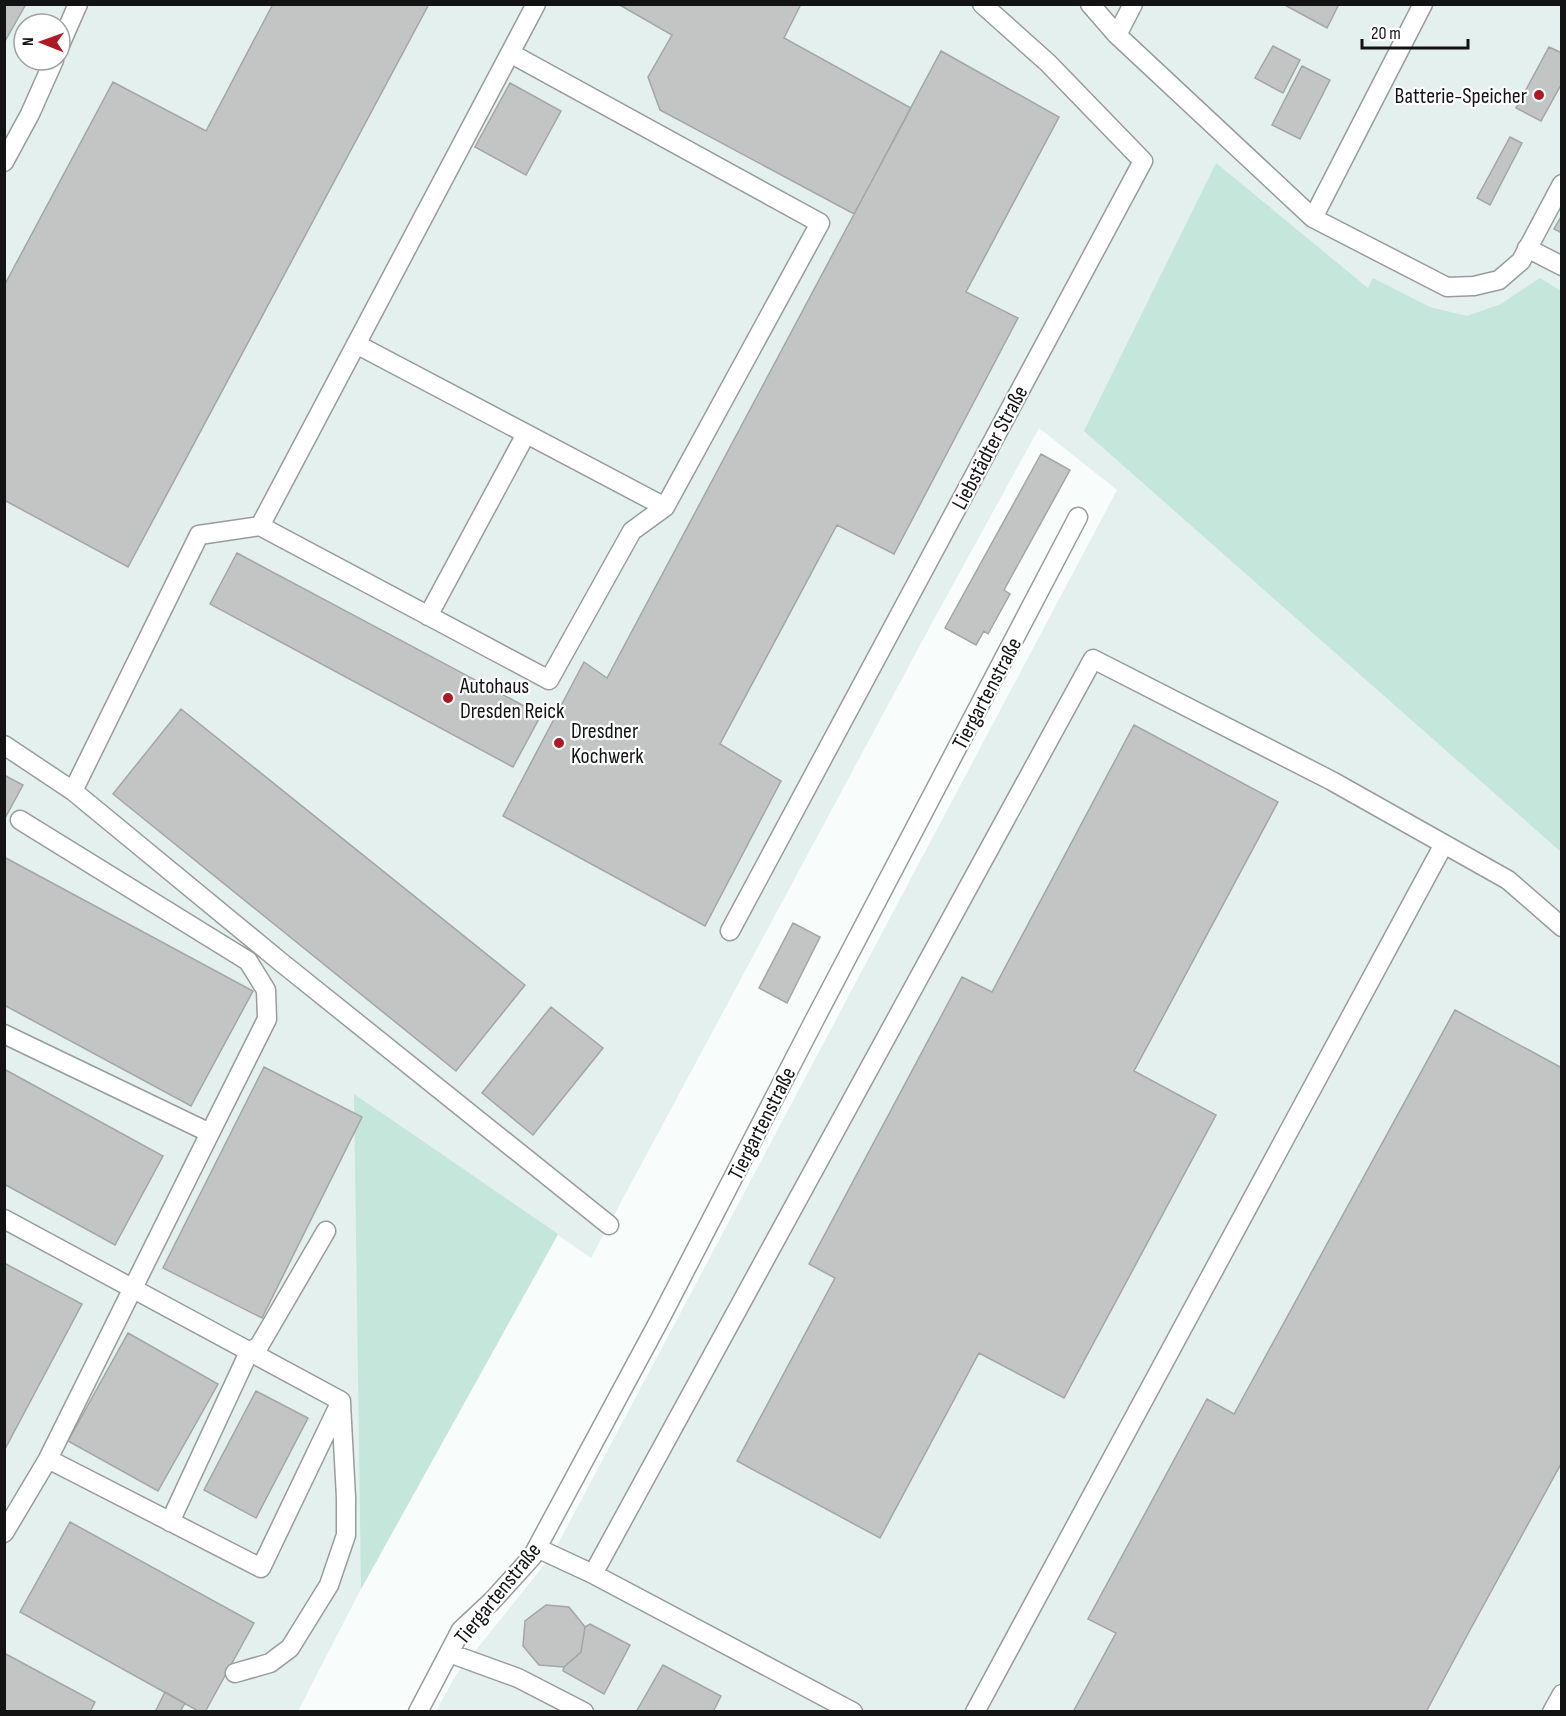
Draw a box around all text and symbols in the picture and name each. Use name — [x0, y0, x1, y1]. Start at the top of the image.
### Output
north arrow — [12, 12, 72, 72]
scale bar — [1362, 12, 1468, 50]
text: 20 m — [1371, 23, 1401, 44]
text: N — [19, 37, 38, 46]
place label: Batterie-Speicher — [1395, 83, 1527, 110]
marker: Batterie-Speicher — [1532, 88, 1546, 102]
street label: Liebstädter Straße — [946, 381, 1034, 514]
street label: Tiergartenstraße — [947, 633, 1028, 754]
place label: Autohaus Dresden Reick — [459, 673, 565, 725]
marker: Autohaus Dresden Reick — [441, 691, 455, 705]
place label: Dresdner Kochwerk — [571, 718, 644, 770]
marker: Dresdner Kochwerk — [552, 736, 566, 750]
street label: Tiergartenstraße — [722, 1063, 802, 1185]
street label: Tiergartenstraße — [449, 1538, 547, 1650]

